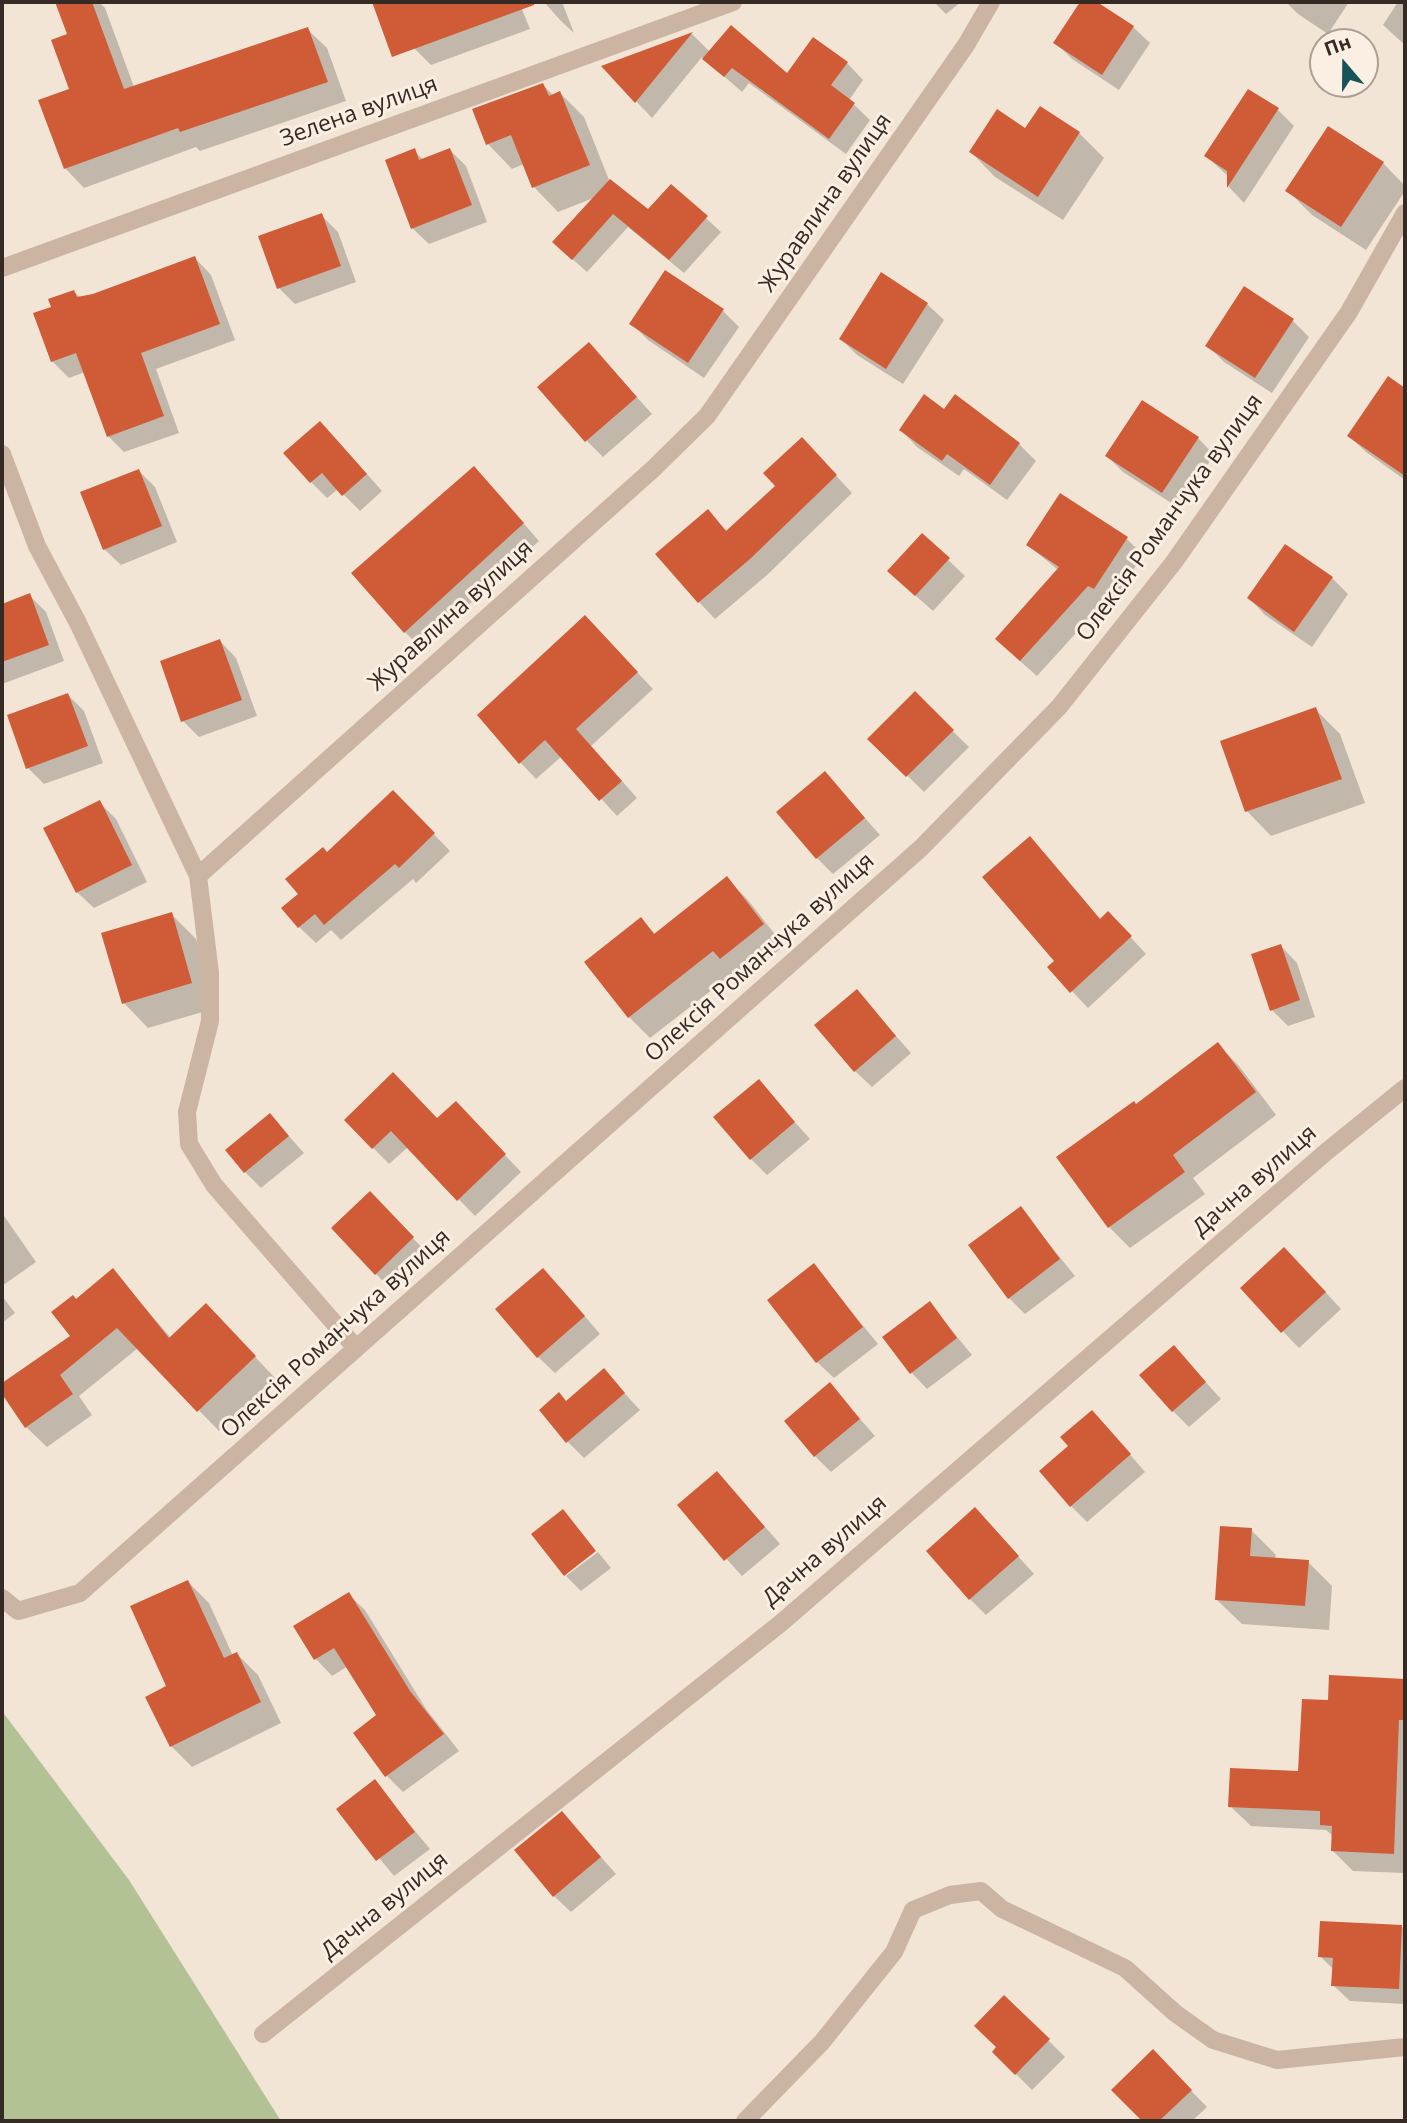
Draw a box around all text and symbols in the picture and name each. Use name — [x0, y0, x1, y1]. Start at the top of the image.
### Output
north arrow — [1309, 28, 1379, 98]
text: Пн — [1320, 28, 1355, 62]
street label: Зелена вулиця — [277, 71, 441, 153]
street label: Журавлина вулиця — [754, 108, 898, 298]
street label: Олексія Романчука вулиця — [1071, 389, 1269, 647]
street label: Журавлина вулиця — [363, 535, 539, 697]
street label: Олексія Романчука вулиця — [640, 848, 880, 1068]
street label: Дачна вулиця — [1187, 1120, 1323, 1242]
street label: Олексія Романчука вулиця — [216, 1224, 456, 1444]
street label: Дачна вулиця — [757, 1490, 893, 1612]
street label: Дачна вулиця — [316, 1846, 454, 1966]

